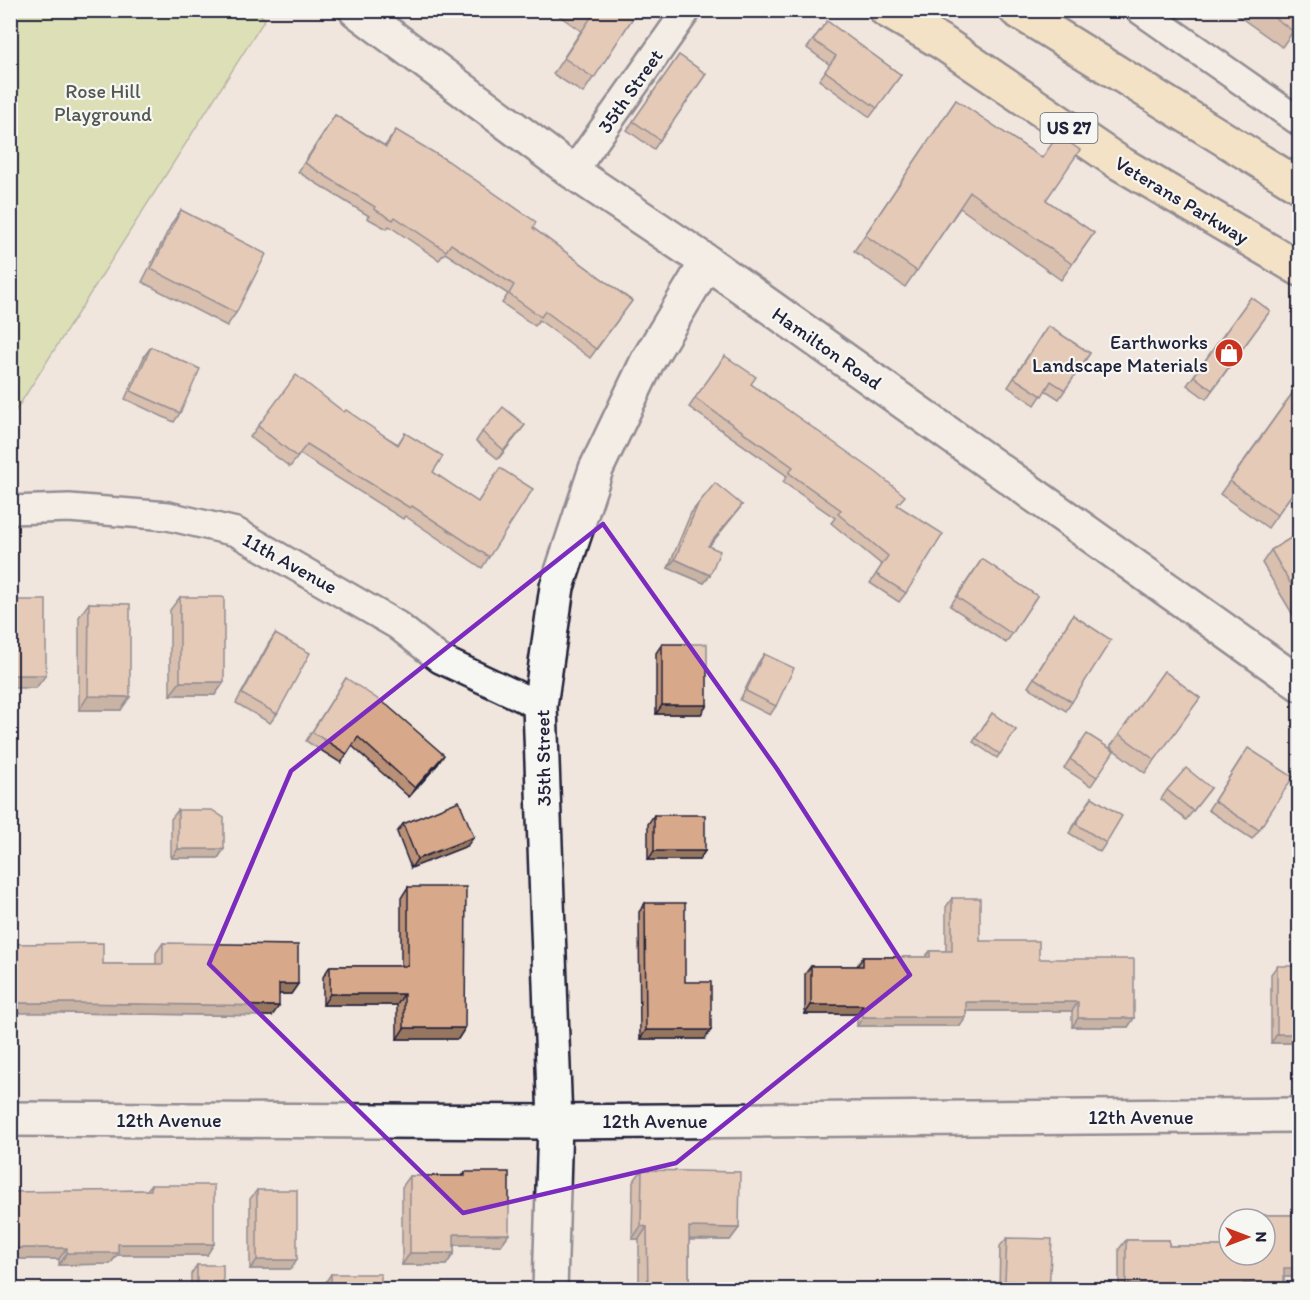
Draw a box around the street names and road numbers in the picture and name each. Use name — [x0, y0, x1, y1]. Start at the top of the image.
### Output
street label: 35th Street — [592, 44, 668, 138]
road number: US 27 — [1040, 113, 1098, 143]
street label: Veterans Parkway — [1111, 151, 1254, 250]
street label: Hamilton Road — [768, 301, 887, 395]
street label: 11th Avenue — [239, 527, 341, 599]
street label: 35th Street — [530, 709, 556, 807]
street label: 12th Avenue — [1088, 1105, 1194, 1129]
street label: 12th Avenue — [116, 1108, 222, 1132]
street label: 12th Avenue — [602, 1109, 708, 1133]

